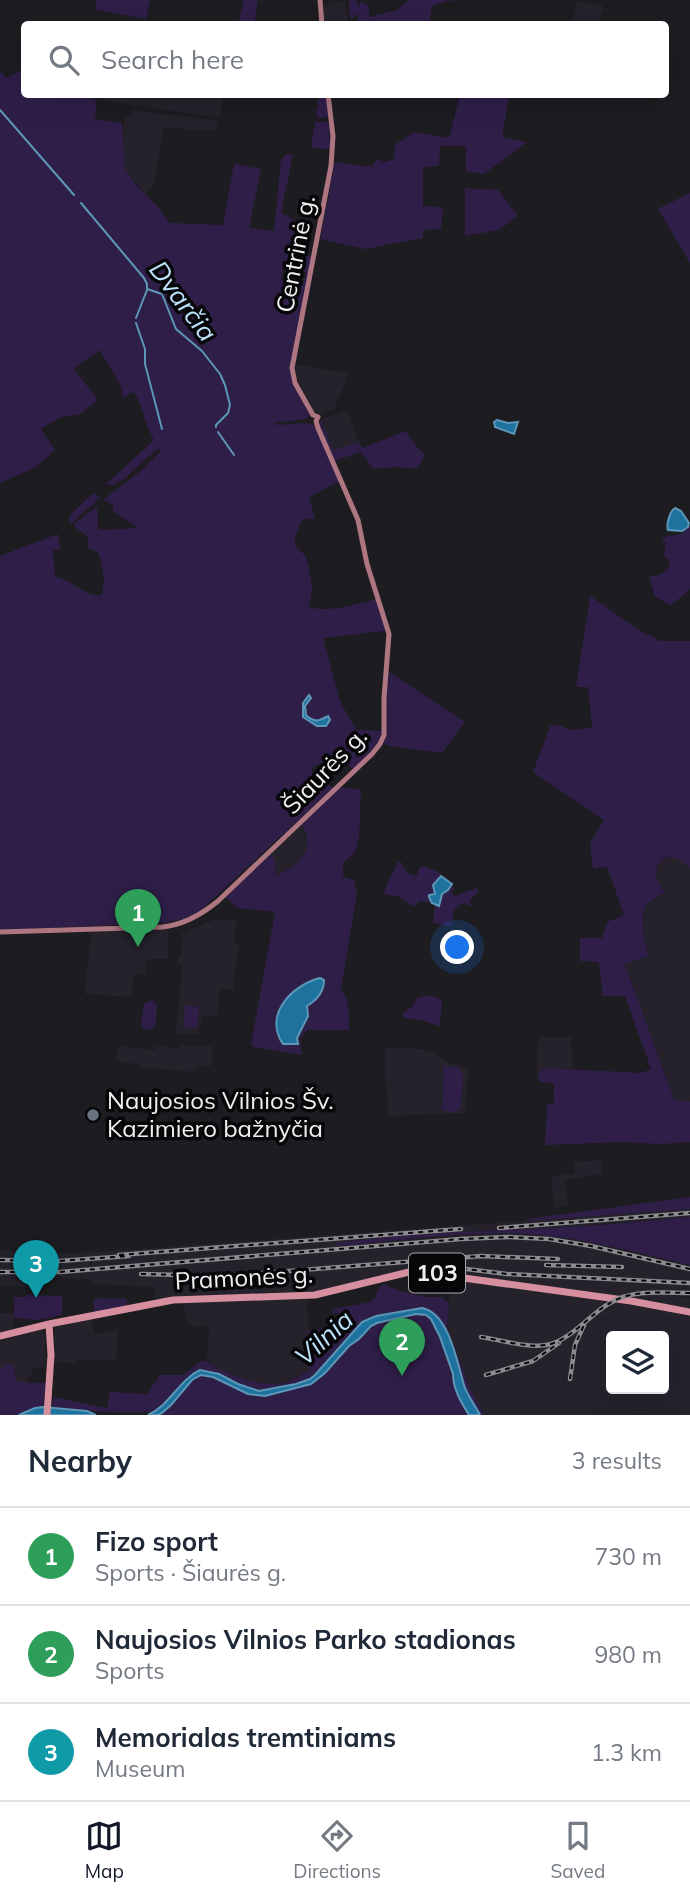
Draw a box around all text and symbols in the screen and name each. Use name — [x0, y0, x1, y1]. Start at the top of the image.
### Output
search box — [21, 21, 669, 98]
icon: search — [45, 41, 83, 79]
text: Search here — [101, 43, 244, 76]
street label: Centrinė g. — [269, 193, 321, 315]
water label: Dvarčia — [142, 254, 224, 348]
street label: Šiaurės g. — [276, 721, 373, 820]
pin: 1 — [115, 889, 161, 947]
your location — [440, 930, 474, 964]
place label: Naujosios Vilnios Šv. Kazimiero bažnyčia — [107, 1085, 334, 1143]
marker: Naujosios Vilnios Šv. Kazimiero bažnyčia — [85, 1107, 101, 1123]
pin: 3 — [13, 1240, 59, 1298]
road number: 103 — [409, 1254, 465, 1292]
street label: Pramonės g. — [174, 1258, 314, 1296]
water label: Vilnia — [288, 1303, 360, 1372]
pin: 2 — [379, 1318, 425, 1376]
map controls — [606, 1331, 669, 1394]
button: layers — [606, 1331, 669, 1394]
text: Nearby — [28, 1442, 132, 1480]
text: 3 results — [572, 1446, 662, 1475]
text: Fizo sport — [95, 1525, 218, 1558]
text: 1 — [44, 1542, 58, 1571]
text: 730 m — [594, 1542, 662, 1571]
text: Sports · Šiaurės g. — [95, 1558, 286, 1587]
text: Naujosios Vilnios Parko stadionas — [95, 1623, 516, 1656]
text: 2 — [44, 1640, 58, 1669]
text: 980 m — [594, 1640, 662, 1669]
text: Sports — [95, 1656, 165, 1685]
text: Memorialas tremtiniams — [95, 1721, 396, 1754]
text: 3 — [44, 1738, 58, 1767]
text: 1.3 km — [591, 1738, 662, 1767]
text: Museum — [95, 1754, 185, 1783]
tab: Map — [85, 1817, 124, 1883]
tab: Directions — [293, 1817, 381, 1883]
tab: Saved — [550, 1817, 605, 1883]

